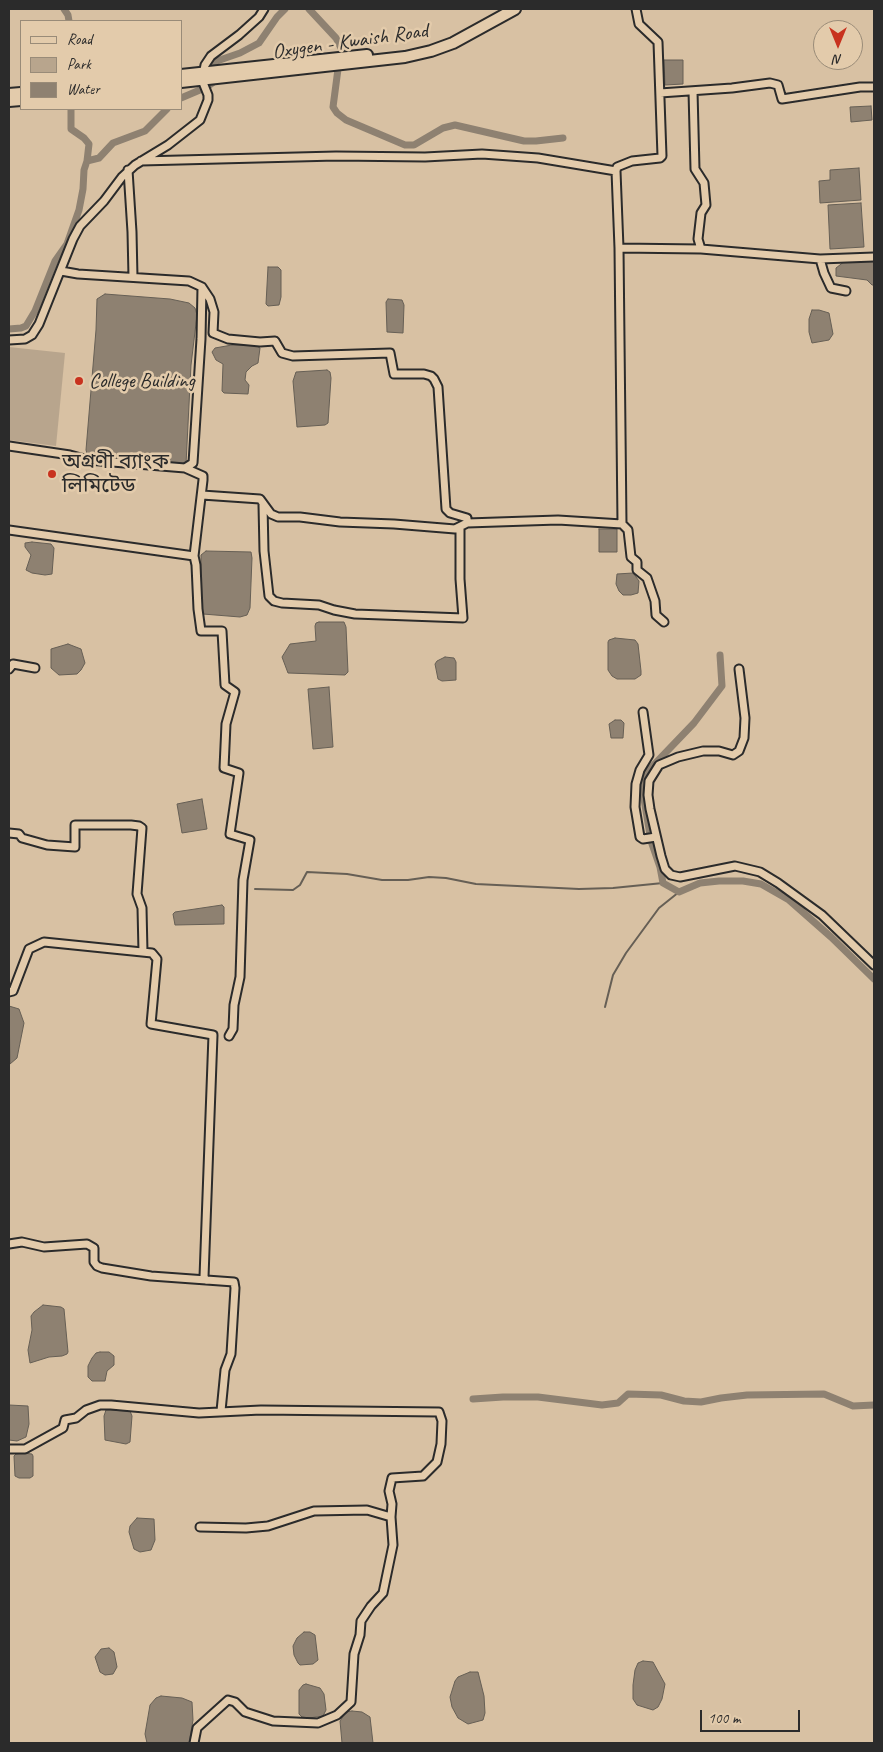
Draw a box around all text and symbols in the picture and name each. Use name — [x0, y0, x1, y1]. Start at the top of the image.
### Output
street label: Oxygen - Kwaish Road — [271, 19, 429, 65]
legend — [20, 20, 182, 110]
north arrow — [813, 20, 863, 70]
text: Road — [67, 30, 92, 49]
text: N — [834, 51, 842, 68]
text: Park — [67, 55, 91, 74]
text: Water — [67, 80, 100, 99]
place label: College Building — [89, 368, 195, 394]
marker: College Building — [73, 375, 85, 387]
place label: অগ্রণী ব্যাংক লিমিটেড — [62, 449, 169, 499]
marker: অগ্রণী ব্যাংক লিমিটেড — [46, 468, 58, 480]
scale bar — [703, 1700, 803, 1732]
text: 100 m — [708, 1709, 740, 1728]

